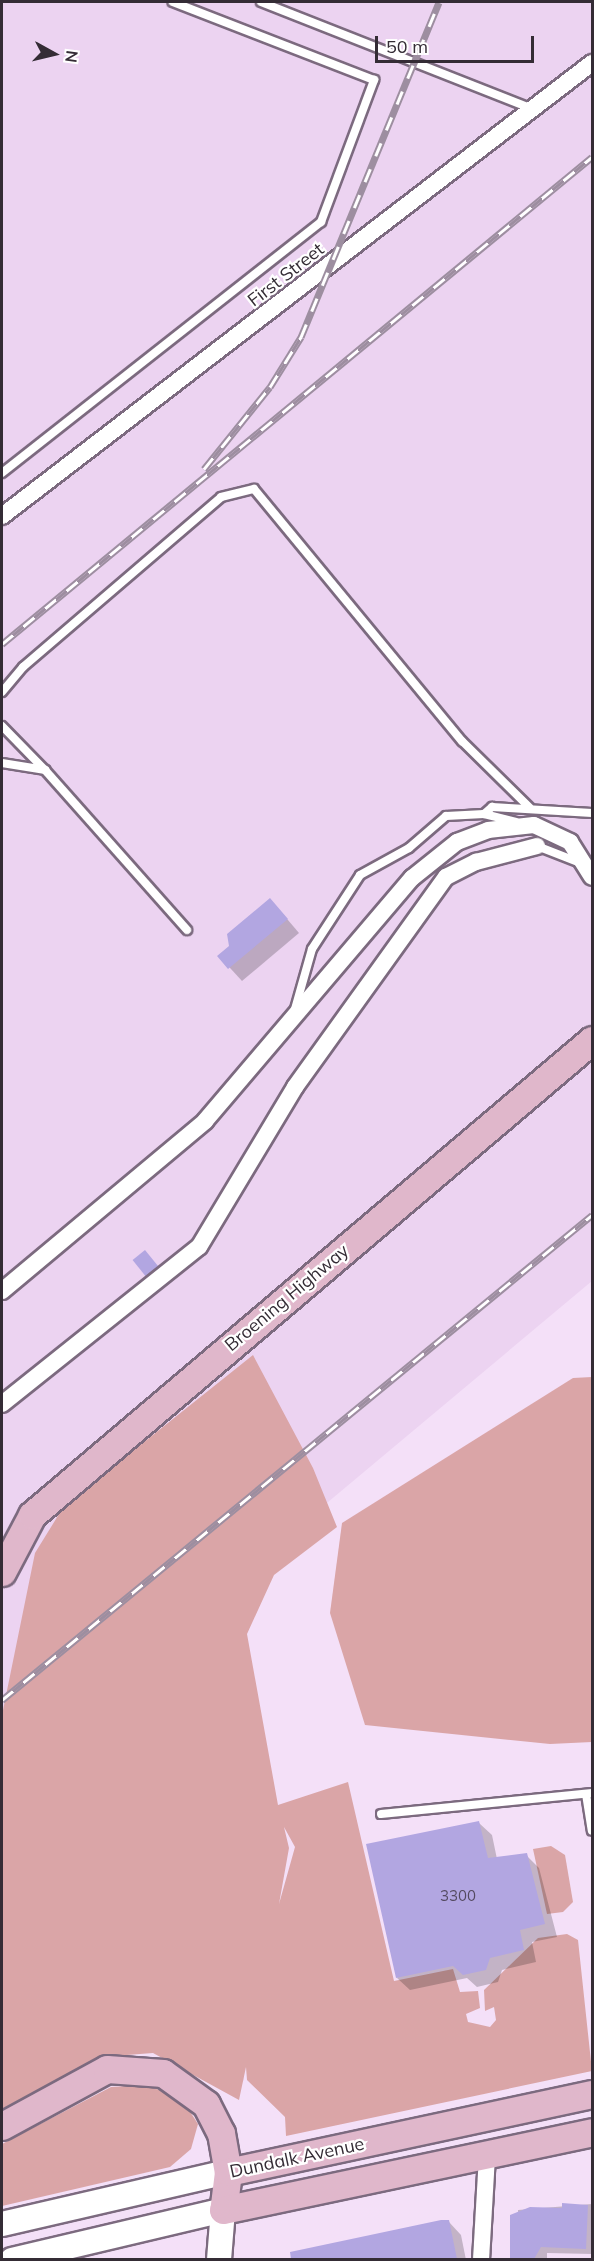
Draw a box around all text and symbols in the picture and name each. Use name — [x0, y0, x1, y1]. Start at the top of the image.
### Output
north arrow — [24, 24, 84, 84]
scale bar — [378, 24, 537, 62]
text: 50 m — [386, 35, 428, 58]
text: N — [61, 49, 83, 64]
street label: First Street — [244, 239, 328, 311]
street label: Broening Highway — [221, 1240, 353, 1356]
house number: 3300 — [440, 1887, 476, 1905]
street label: Dundalk Avenue — [228, 2133, 366, 2183]

